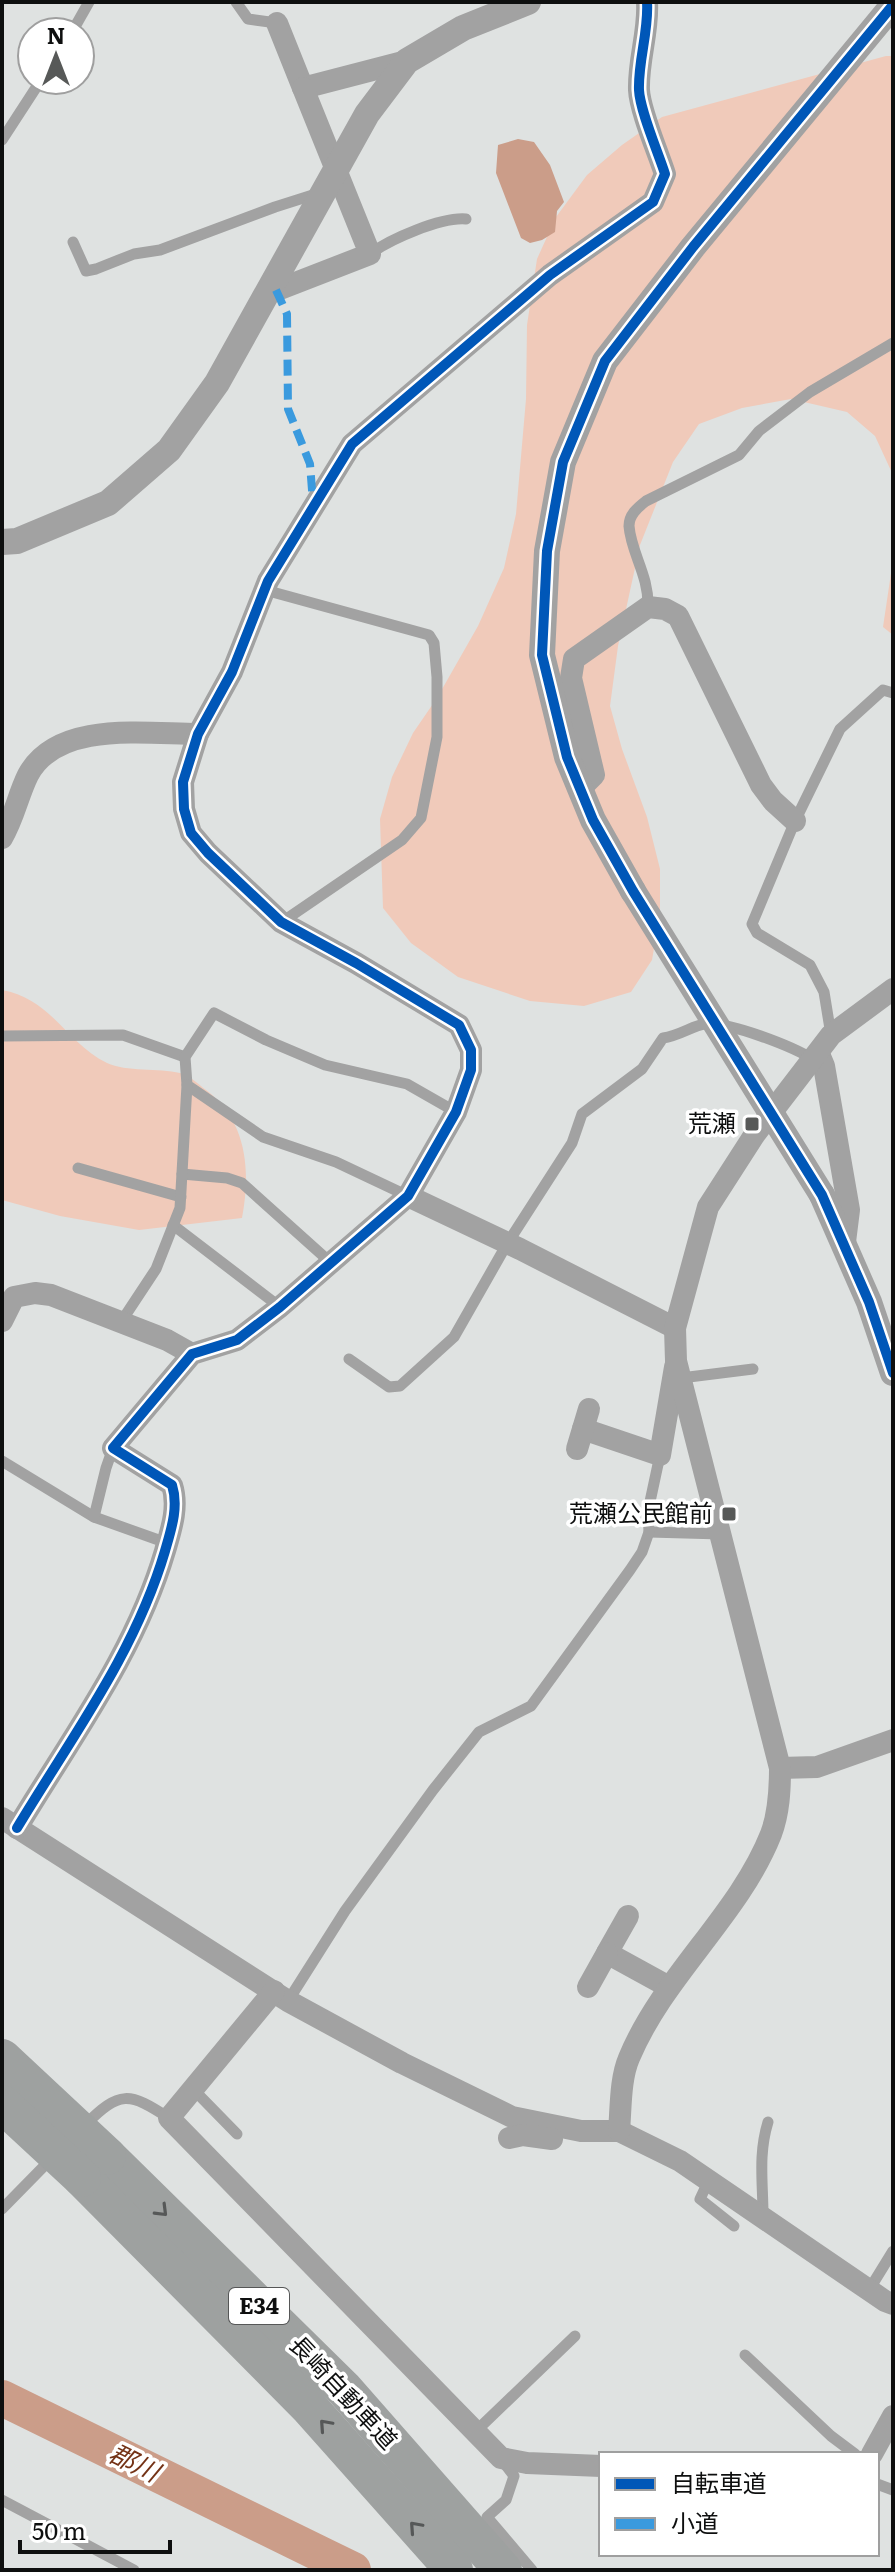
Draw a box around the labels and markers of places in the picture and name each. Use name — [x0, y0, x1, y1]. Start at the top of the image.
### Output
place label: 荒瀬 — [688, 1104, 736, 1139]
marker: 荒瀬 — [743, 1115, 761, 1133]
place label: 荒瀬公民館前 — [569, 1494, 713, 1529]
marker: 荒瀬公民館前 — [720, 1505, 738, 1523]

